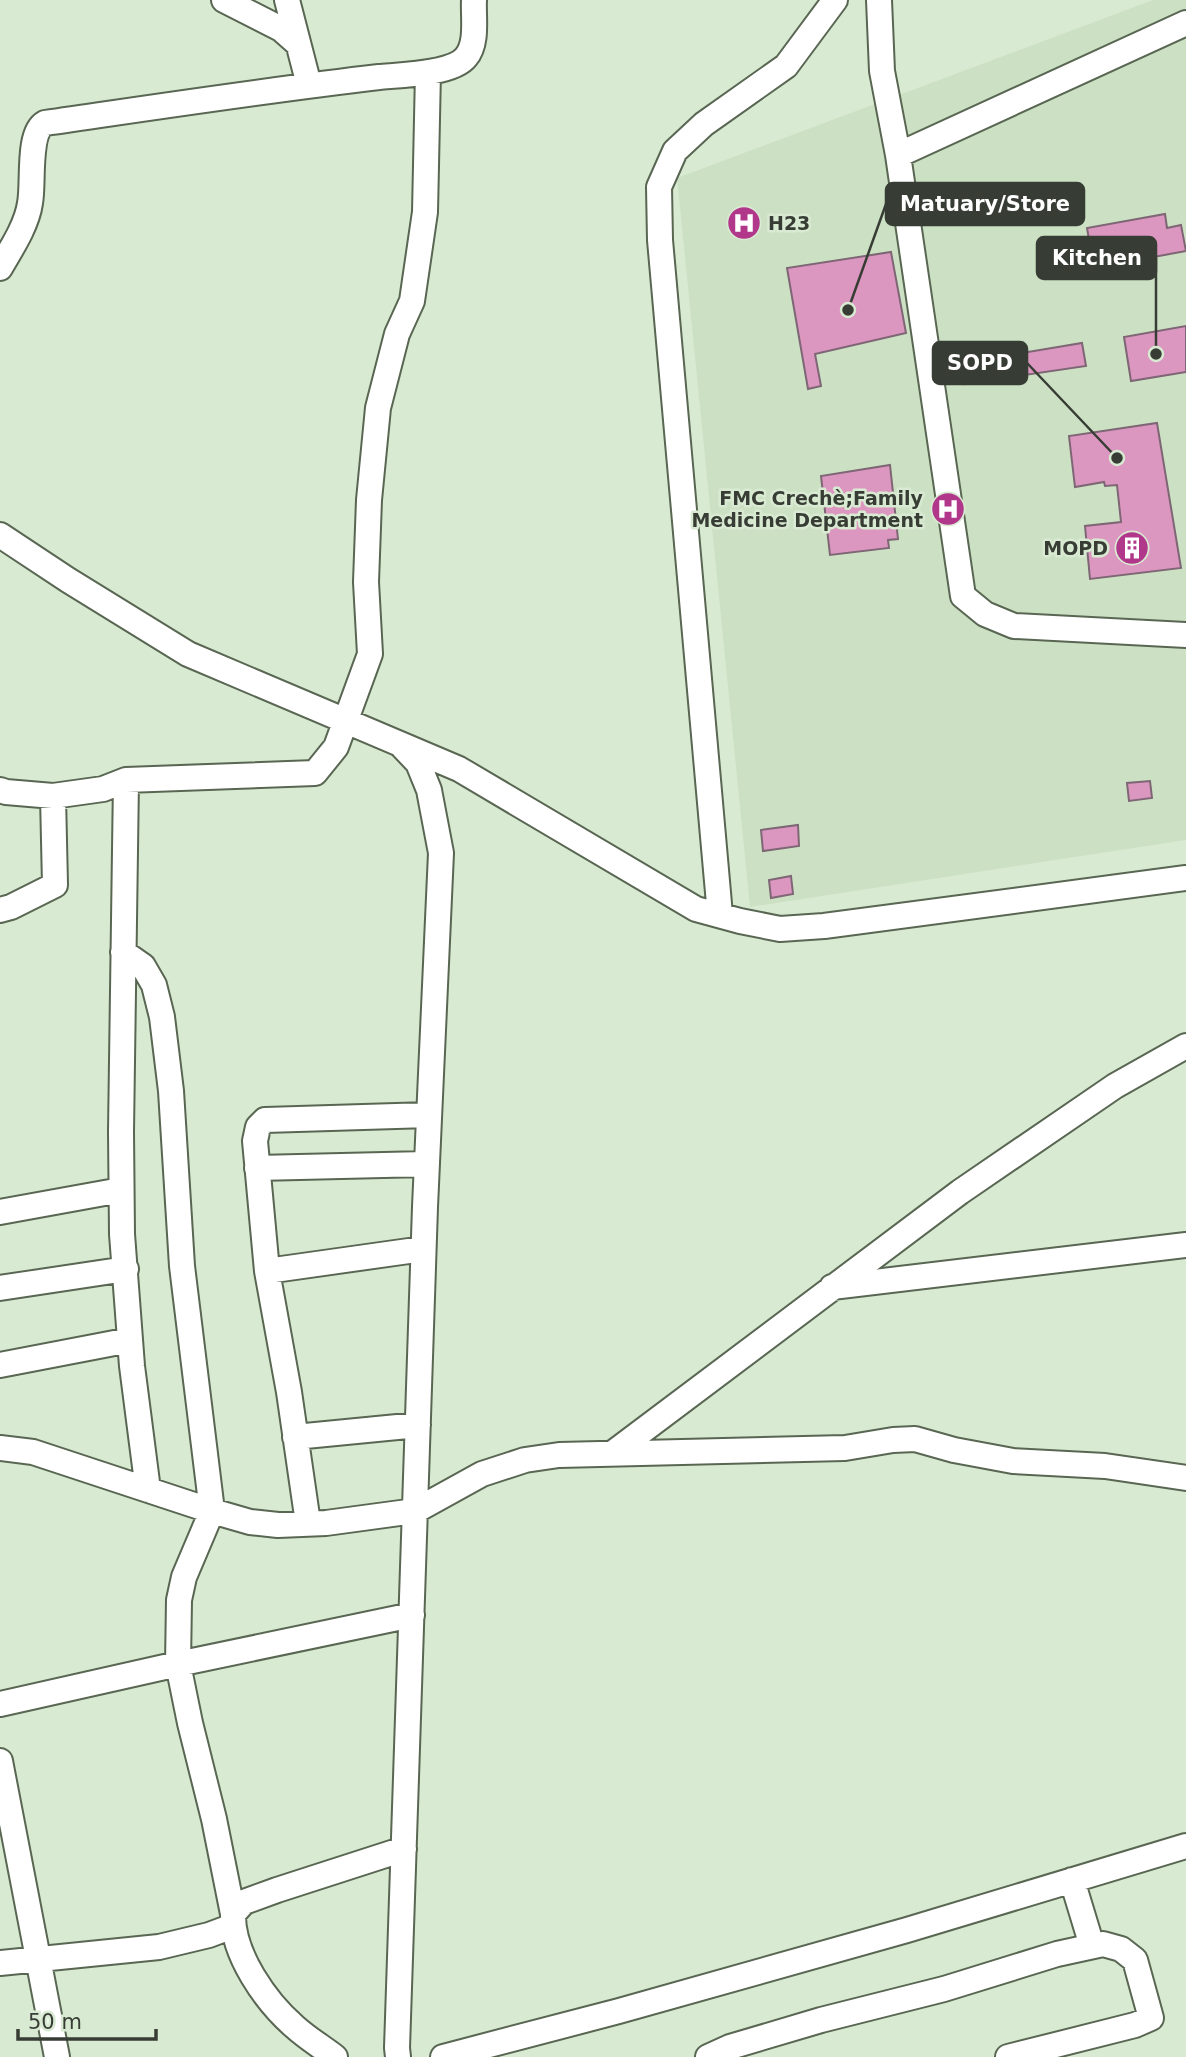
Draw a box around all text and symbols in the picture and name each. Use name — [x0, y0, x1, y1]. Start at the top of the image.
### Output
callout: Matuary/Store — [886, 183, 1084, 225]
text: Matuary/Store — [900, 192, 1070, 216]
hospital icon: H23 — [725, 204, 763, 242]
place label: H23 — [768, 212, 810, 234]
callout: Kitchen — [1037, 237, 1156, 279]
text: Kitchen — [1052, 246, 1142, 270]
callout: SOPD — [933, 342, 1027, 384]
text: SOPD — [947, 351, 1013, 375]
place label: FMC Crechè;Family Medicine Department — [691, 487, 924, 531]
hospital icon: FMC Crechè;Family Medicine Department — [929, 490, 967, 528]
building icon: MOPD — [1113, 529, 1151, 567]
place label: MOPD — [1043, 537, 1108, 559]
scale bar — [18, 1997, 156, 2041]
text: 50 m — [28, 2010, 82, 2034]

